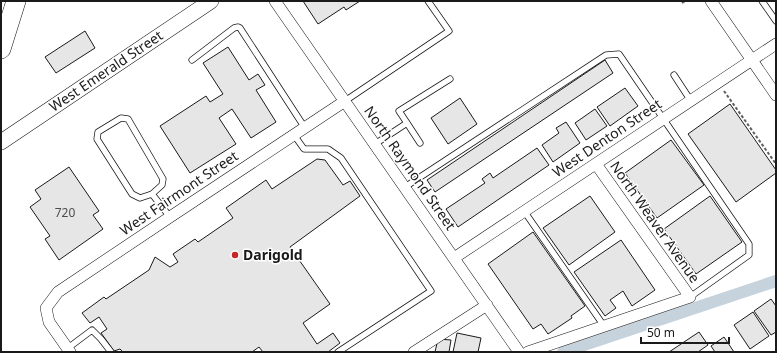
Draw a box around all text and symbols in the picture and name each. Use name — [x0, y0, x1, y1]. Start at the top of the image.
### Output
street label: West Emerald Street — [45, 25, 166, 116]
street label: West Denton Street — [548, 94, 665, 181]
street label: North Raymond Street — [360, 102, 460, 234]
street label: West Fairmont Street — [116, 146, 241, 239]
street label: North Weaver Avenue — [606, 157, 705, 286]
house number: 720 — [55, 204, 75, 221]
place label: Darigold — [243, 245, 303, 264]
marker: Darigold — [230, 250, 240, 260]
scale bar — [641, 319, 729, 345]
text: 50 m — [647, 324, 675, 341]

